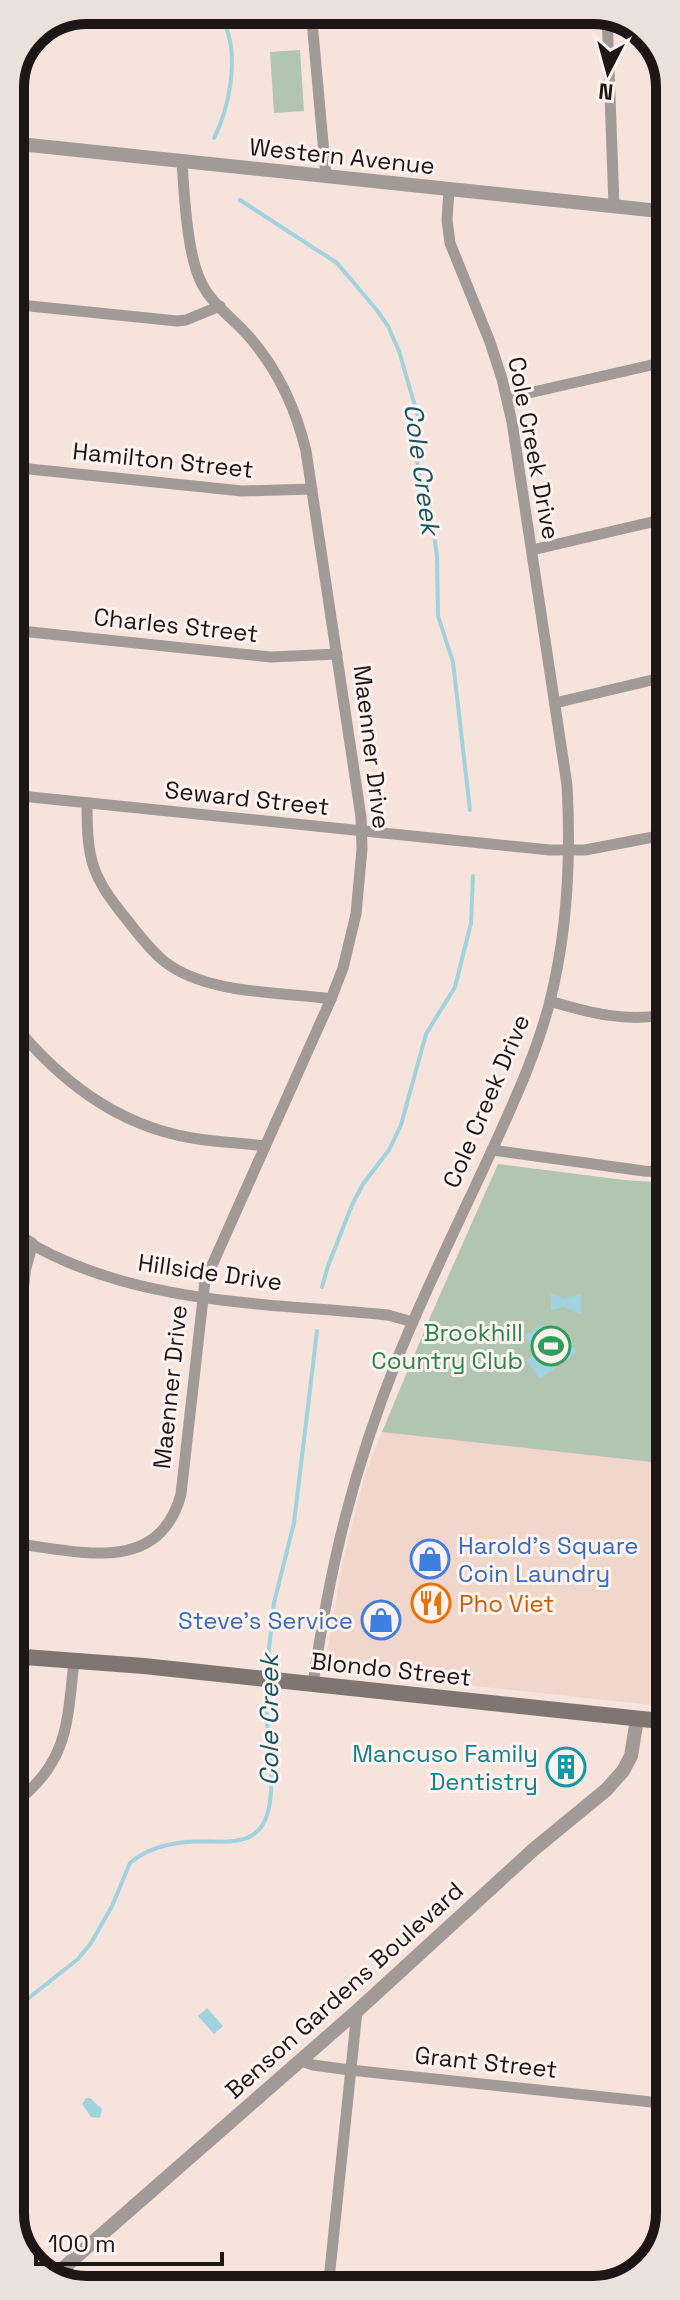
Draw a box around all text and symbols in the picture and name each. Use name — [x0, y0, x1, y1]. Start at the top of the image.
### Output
north arrow — [568, 32, 648, 112]
text: N — [597, 77, 615, 107]
street label: Western Avenue — [248, 131, 436, 181]
street label: Cole Creek Drive — [501, 354, 567, 542]
water label: Cole Creek — [396, 401, 448, 540]
street label: Hamilton Street — [71, 435, 255, 485]
street label: Charles Street — [92, 601, 260, 649]
street label: Maenner Drive — [347, 663, 397, 831]
street label: Seward Street — [163, 774, 331, 822]
street label: Cole Creek Drive — [435, 1010, 537, 1192]
street label: Hillside Drive — [136, 1247, 284, 1297]
street label: Maenner Drive — [146, 1303, 194, 1471]
place label: Brookhill Country Club — [371, 1317, 523, 1376]
sports icon: Brookhill Country Club — [530, 1325, 572, 1367]
place label: Harold's Square Coin Laundry — [458, 1530, 639, 1589]
shop icon: Harold's Square Coin Laundry — [409, 1538, 451, 1580]
restaurant icon: Pho Viet — [410, 1582, 452, 1624]
place label: Pho Viet — [459, 1588, 554, 1619]
shop icon: Steve's Service — [360, 1599, 402, 1641]
place label: Steve's Service — [178, 1605, 353, 1636]
street label: Blondo Street — [309, 1645, 473, 1693]
water label: Cole Creek — [252, 1651, 286, 1786]
place label: Mancuso Family Dentistry — [352, 1738, 538, 1797]
building icon: Mancuso Family Dentistry — [545, 1746, 587, 1788]
street label: Benson Gardens Boulevard — [218, 1875, 470, 2105]
street label: Grant Street — [413, 2039, 559, 2085]
scale bar — [36, 2216, 222, 2266]
text: 100 m — [48, 2228, 116, 2259]

